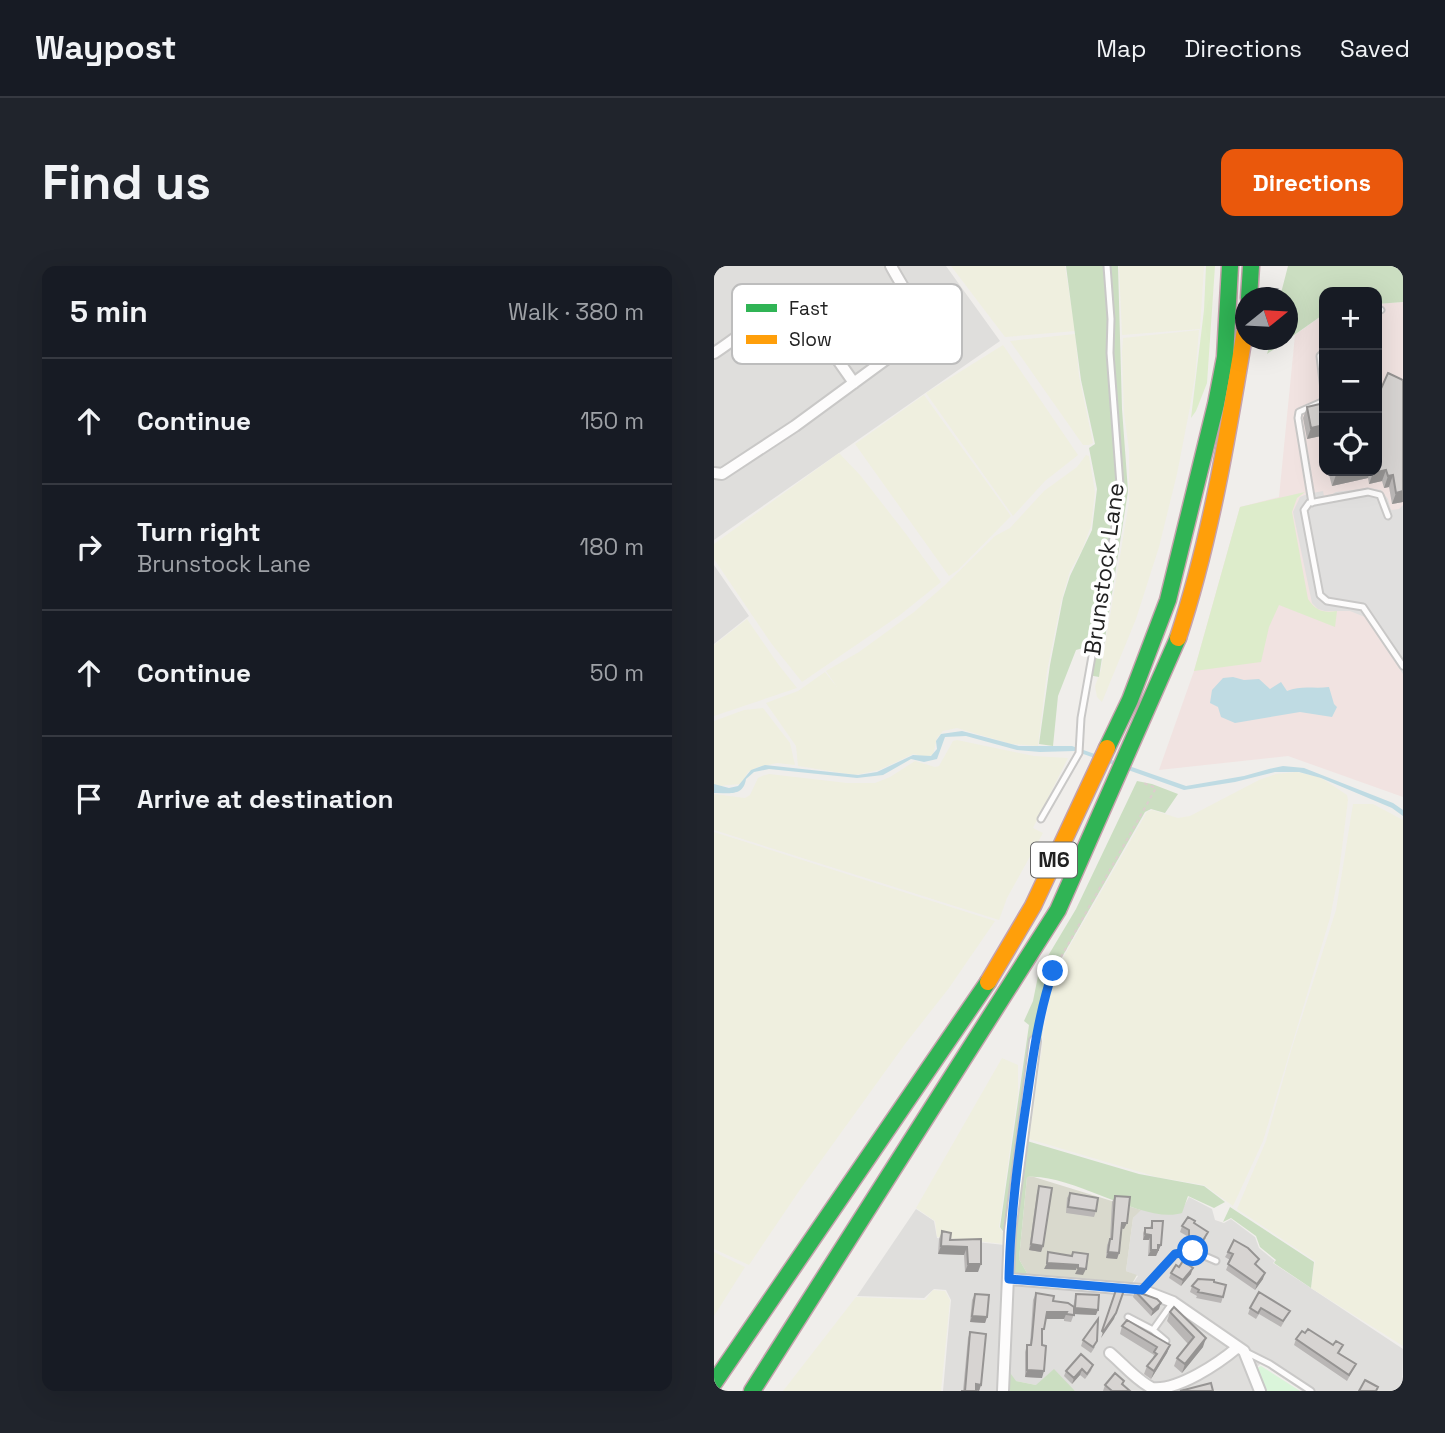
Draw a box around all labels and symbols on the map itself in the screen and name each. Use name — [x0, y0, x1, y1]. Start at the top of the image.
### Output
legend — [732, 284, 962, 364]
north arrow — [1235, 287, 1298, 350]
text: Fast — [789, 296, 829, 321]
text: Slow — [789, 327, 832, 352]
street label: Brunstock Lane — [1077, 481, 1131, 657]
road number: M6 — [1031, 842, 1077, 878]
route end — [1037, 955, 1068, 986]
route start — [1177, 1235, 1208, 1266]

